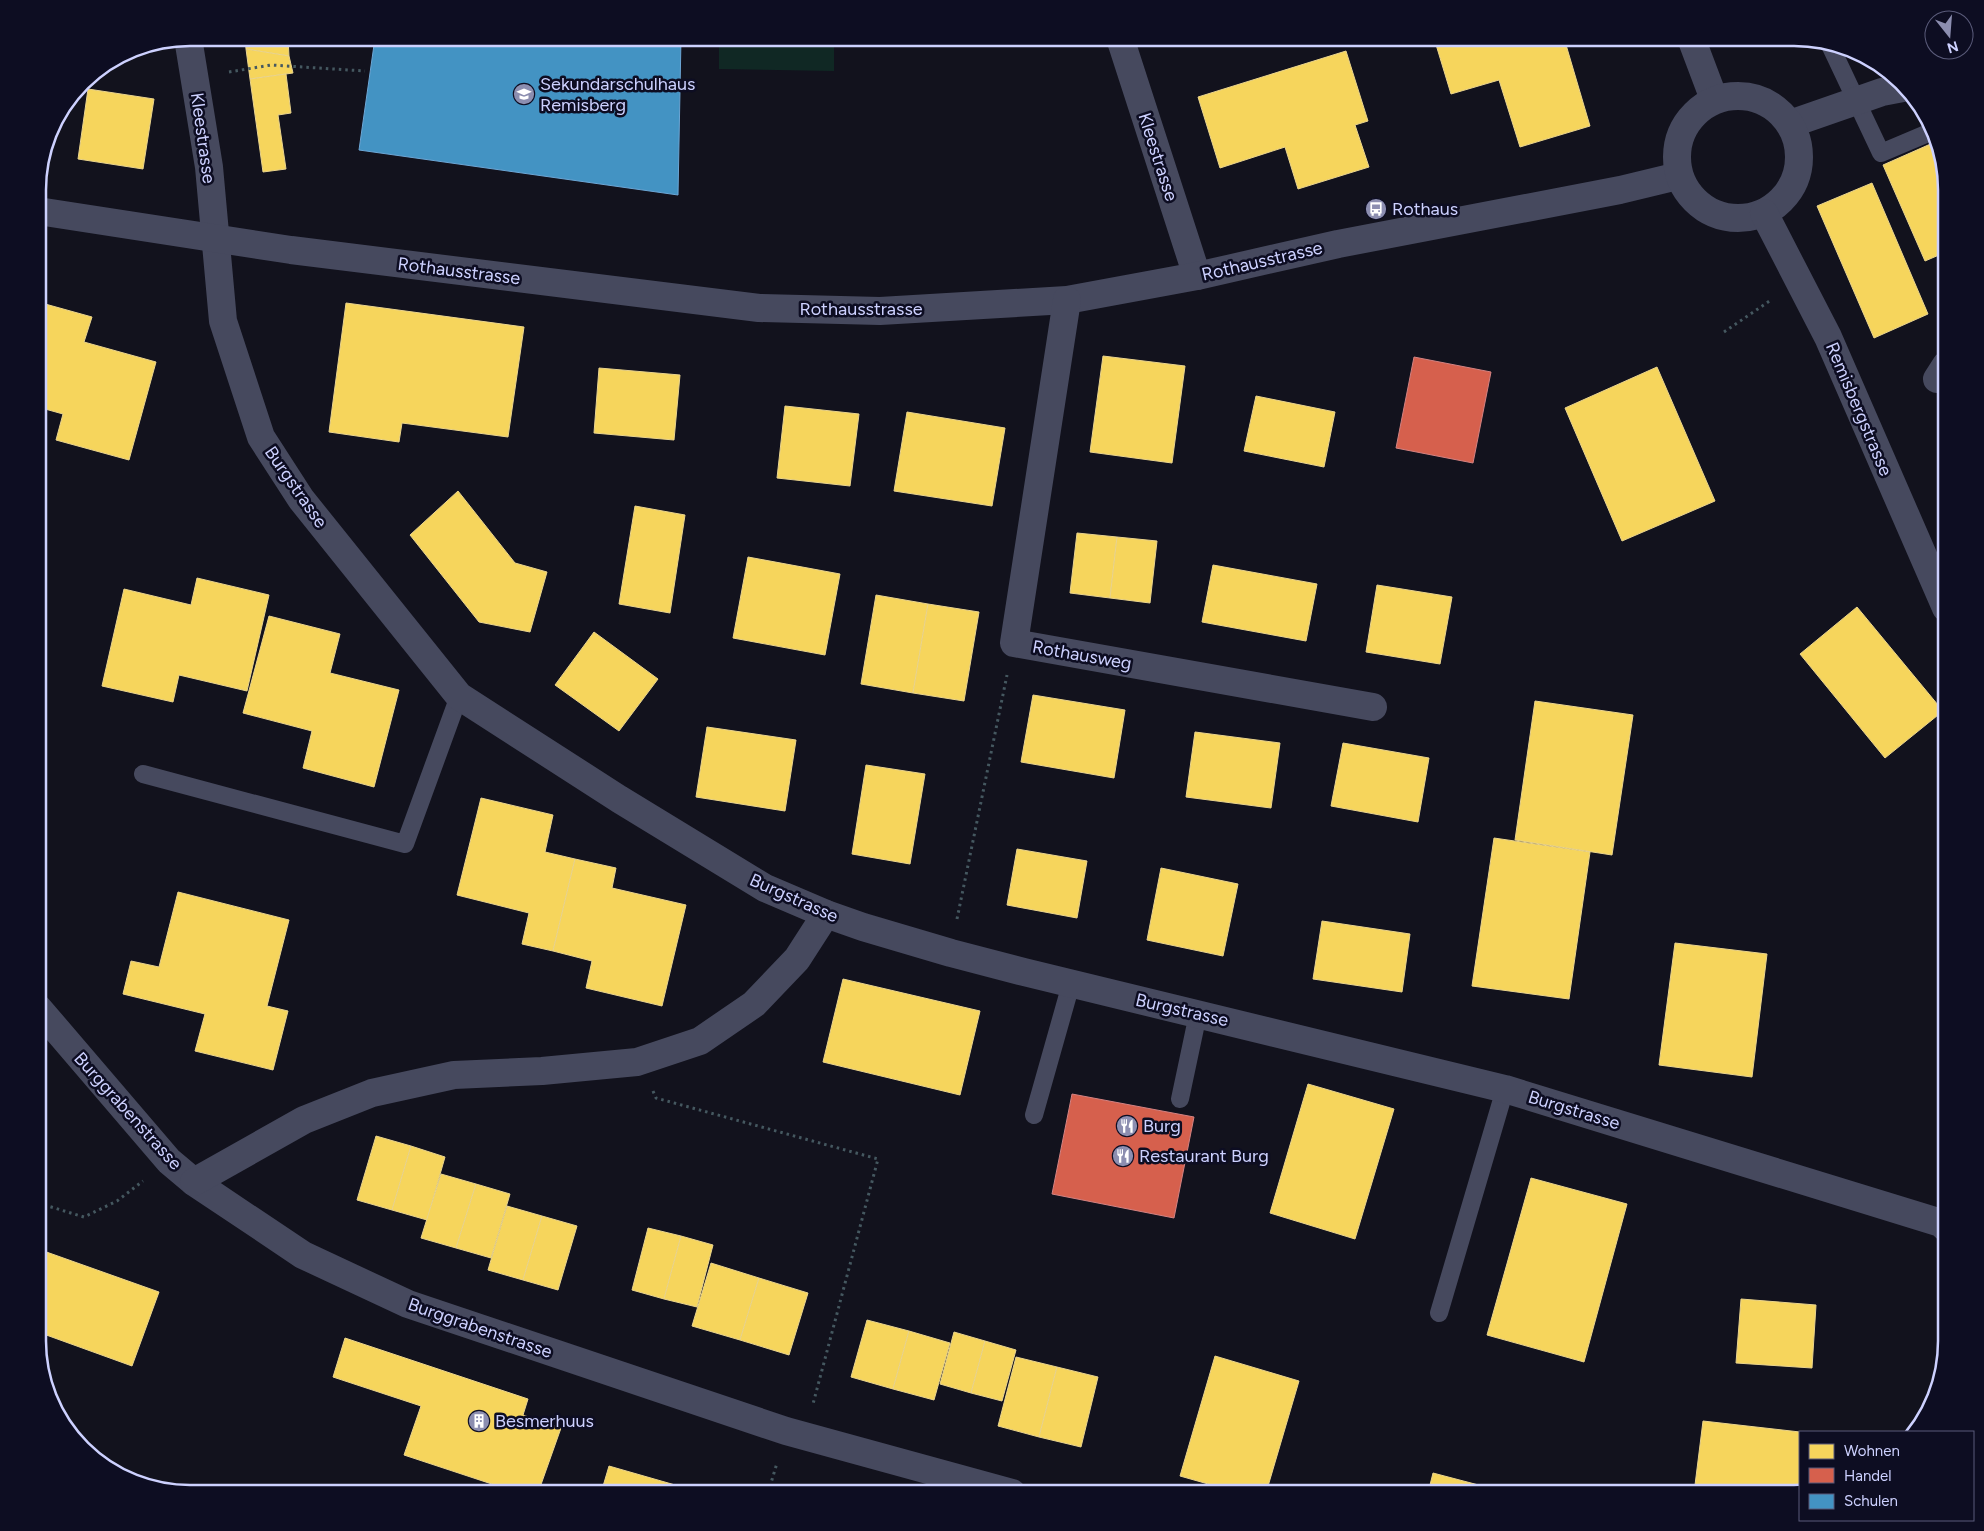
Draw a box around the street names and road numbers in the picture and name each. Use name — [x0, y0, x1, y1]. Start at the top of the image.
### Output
street label: Kleestrasse — [186, 91, 220, 185]
street label: Kleestrasse — [1133, 110, 1183, 204]
street label: Rothausstrasse — [1199, 236, 1325, 286]
street label: Rothausstrasse — [397, 253, 522, 289]
street label: Rothausstrasse — [799, 298, 923, 320]
street label: Remisbergstrasse — [1821, 339, 1897, 479]
street label: Burgstrasse — [260, 442, 332, 532]
street label: Rothausweg — [1031, 635, 1133, 675]
street label: Burgstrasse — [746, 869, 842, 927]
street label: Burgstrasse — [1133, 989, 1231, 1031]
street label: Burggrabenstrasse — [69, 1048, 187, 1175]
street label: Burgstrasse — [1525, 1086, 1623, 1134]
street label: Burggrabenstrasse — [405, 1293, 555, 1363]

